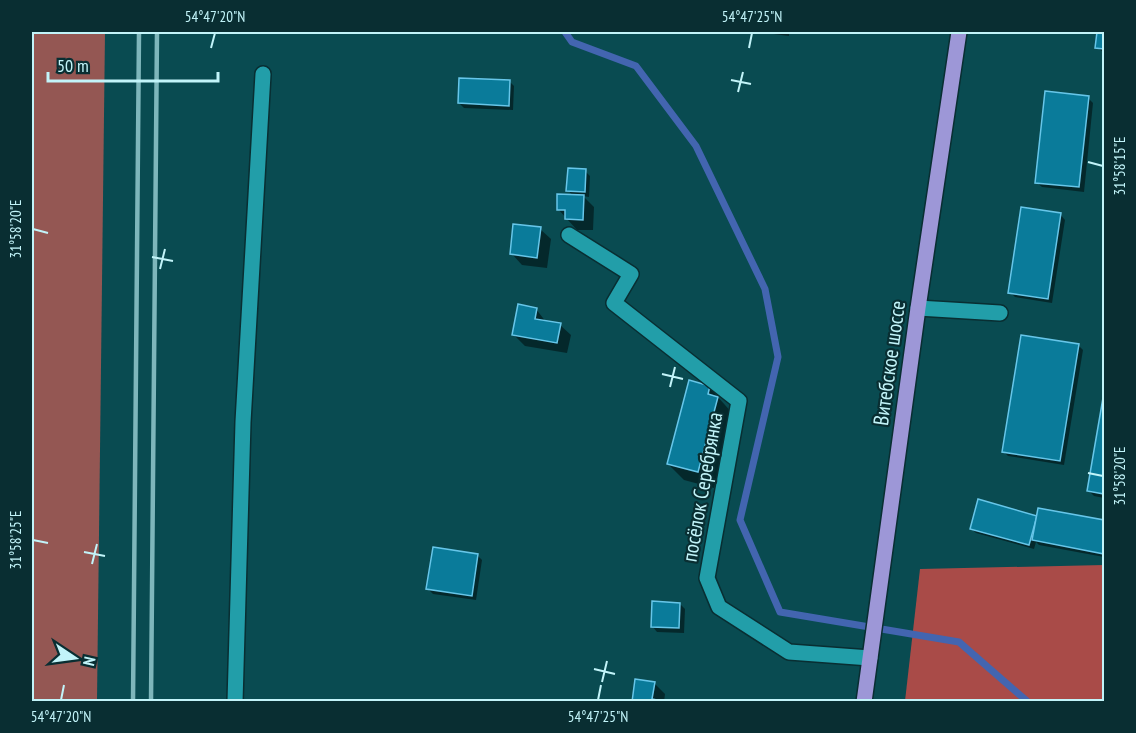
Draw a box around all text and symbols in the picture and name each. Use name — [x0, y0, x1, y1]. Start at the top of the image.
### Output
text: 54°47'20"N — [185, 7, 245, 26]
text: 54°47'25"N — [722, 7, 782, 26]
scale bar — [48, 45, 218, 83]
text: 50 m — [57, 54, 89, 77]
text: 31°58'15"E — [1110, 136, 1129, 196]
text: 31°58'20"E — [6, 199, 25, 259]
street label: Витебское шоссе — [867, 299, 911, 427]
street label: посёлок Серебрянка — [676, 410, 728, 564]
text: 31°58'20"E — [1110, 446, 1129, 506]
text: 31°58'25"E — [6, 510, 25, 570]
north arrow — [45, 628, 105, 688]
text: N — [79, 655, 100, 668]
text: 54°47'20"N — [31, 707, 91, 726]
text: 54°47'25"N — [568, 707, 628, 726]

